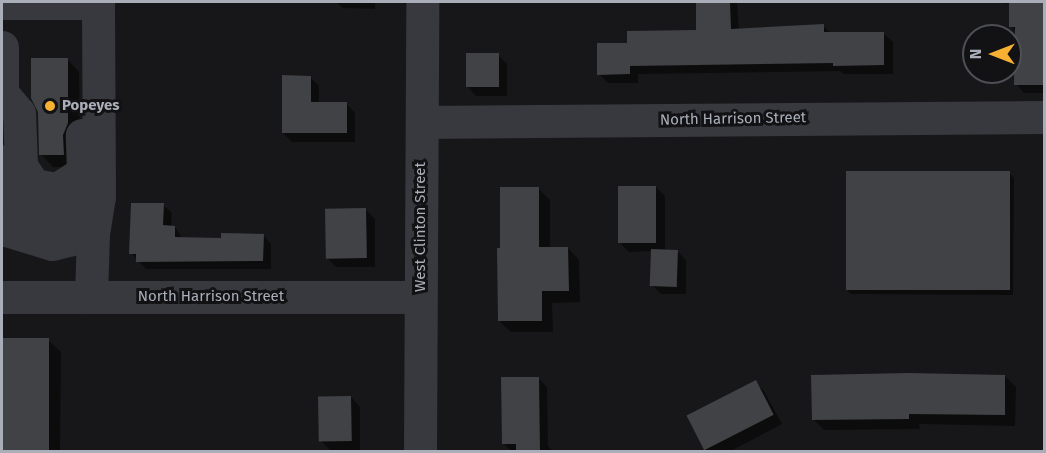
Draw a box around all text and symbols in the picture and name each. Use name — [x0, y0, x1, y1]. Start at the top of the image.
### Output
north arrow — [962, 24, 1022, 84]
text: N — [966, 49, 985, 59]
place label: Popeyes — [62, 97, 120, 115]
marker: Popeyes — [43, 99, 57, 113]
street label: North Harrison Street — [660, 109, 806, 129]
street label: West Clinton Street — [412, 162, 430, 292]
street label: North Harrison Street — [138, 288, 284, 306]

